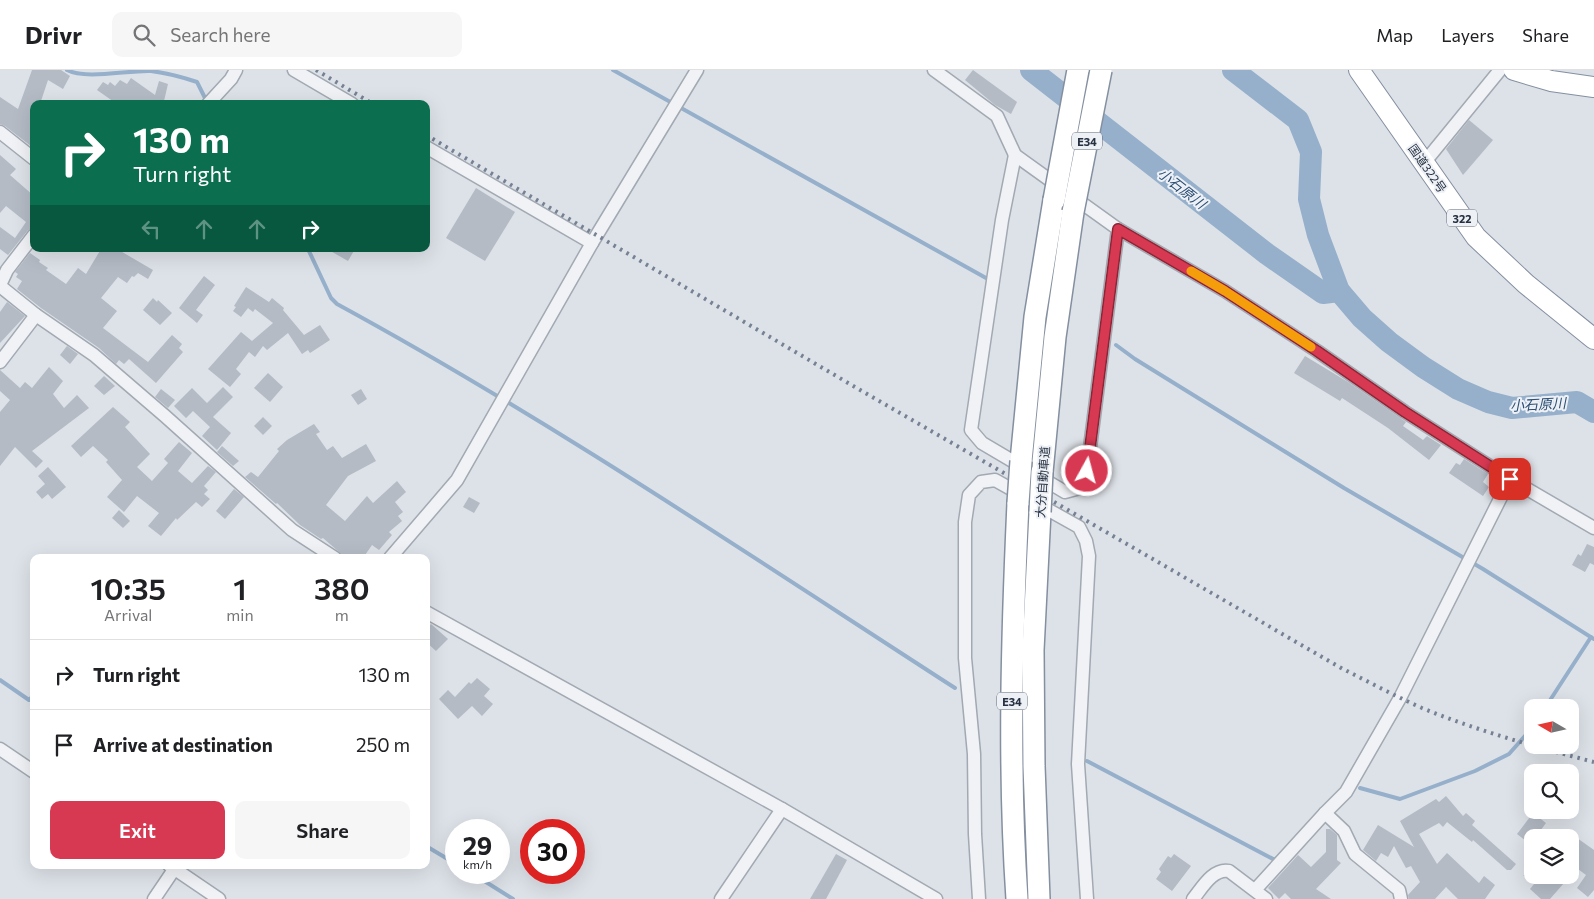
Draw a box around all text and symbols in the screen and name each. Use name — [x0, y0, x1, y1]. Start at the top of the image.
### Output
search box — [112, 12, 462, 57]
text: Drivr — [25, 20, 82, 49]
icon: search — [130, 21, 158, 49]
text: Search here — [170, 23, 271, 46]
text: Map — [1376, 24, 1413, 46]
text: Layers — [1441, 24, 1494, 46]
text: Share — [1522, 24, 1569, 46]
text: 130 m — [133, 117, 230, 160]
icon: right — [50, 120, 115, 185]
road number: E34 — [1072, 132, 1102, 150]
street label: 国道322号 — [1406, 141, 1450, 195]
text: Turn right — [133, 160, 231, 187]
water label: 小石原川 — [1155, 164, 1211, 213]
road number: 322 — [1447, 210, 1477, 226]
icon: left — [137, 215, 165, 243]
icon: ahead — [190, 215, 218, 243]
icon: ahead — [243, 215, 271, 243]
icon: right — [296, 215, 324, 243]
water label: 小石原川 — [1510, 394, 1568, 414]
position arrow — [1060, 444, 1112, 496]
street label: 大分自動車道 — [1033, 446, 1051, 518]
pin — [1489, 458, 1531, 500]
icon: arrive — [1496, 465, 1524, 493]
text: 10:35 — [90, 569, 166, 606]
text: 1 — [233, 569, 247, 606]
text: 380 — [314, 569, 370, 606]
text: Arrival — [104, 605, 152, 624]
text: min — [226, 605, 254, 624]
text: m — [335, 605, 349, 624]
icon: right — [50, 661, 78, 689]
text: Turn right — [93, 663, 180, 686]
text: 130 m — [358, 663, 410, 686]
road number: E34 — [997, 692, 1027, 710]
north arrow — [1524, 699, 1579, 754]
map controls — [1524, 699, 1579, 884]
icon: arrive — [50, 731, 78, 759]
text: Arrive at destination — [93, 733, 273, 756]
text: 250 m — [356, 733, 410, 756]
button: search — [1524, 764, 1579, 819]
button: Exit — [50, 801, 225, 859]
button: Share — [235, 801, 410, 859]
speed limit sign: 30 — [520, 819, 585, 884]
button: layers — [1524, 829, 1579, 884]
text: 29 — [463, 830, 492, 860]
text: km/h — [463, 857, 492, 871]

